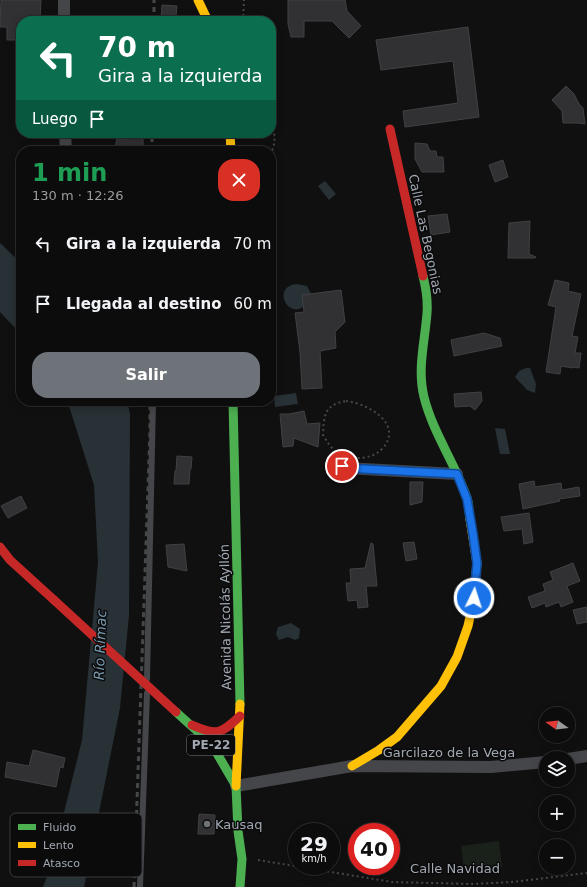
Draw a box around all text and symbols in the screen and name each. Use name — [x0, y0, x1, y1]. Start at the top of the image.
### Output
text: 70 m — [98, 31, 176, 64]
icon: left — [32, 32, 84, 84]
text: Gira a la izquierda — [98, 65, 263, 86]
icon: arrive — [86, 108, 108, 130]
text: Luego — [32, 110, 78, 128]
text: 1 min — [32, 159, 107, 187]
button: close — [218, 159, 260, 201]
street label: Calle Las Begonias — [405, 173, 446, 296]
text: 130 m · 12:26 — [32, 188, 123, 203]
icon: left — [32, 233, 54, 255]
text: Gira a la izquierda — [66, 235, 221, 253]
text: 70 m — [233, 235, 271, 253]
icon: arrive — [32, 293, 54, 315]
text: Llegada al destino — [66, 295, 221, 313]
text: 60 m — [233, 295, 272, 313]
button: Salir — [32, 352, 260, 398]
pin — [325, 449, 359, 483]
icon: arrive — [331, 455, 353, 477]
street label: Avenida Nicolás Ayllón — [217, 544, 234, 690]
position arrow — [453, 577, 495, 619]
water label: Río Rímac — [91, 609, 109, 680]
north arrow — [539, 707, 575, 743]
map controls — [539, 707, 575, 875]
road number: PE-22 — [187, 735, 235, 755]
street label: Garcilazo de la Vega — [383, 745, 515, 760]
button: layers — [539, 751, 575, 787]
button: + — [539, 795, 575, 831]
legend — [10, 813, 142, 877]
place label: Kausaq — [215, 817, 263, 832]
marker: Kausaq — [202, 819, 212, 829]
text: Fluido — [43, 821, 76, 834]
speed limit sign: 40 — [348, 823, 400, 875]
text: 29 — [300, 832, 328, 856]
text: Lento — [43, 839, 74, 852]
button: − — [539, 839, 575, 875]
text: km/h — [301, 853, 327, 864]
text: Atasco — [43, 857, 80, 870]
street label: Calle Navidad — [410, 861, 500, 876]

